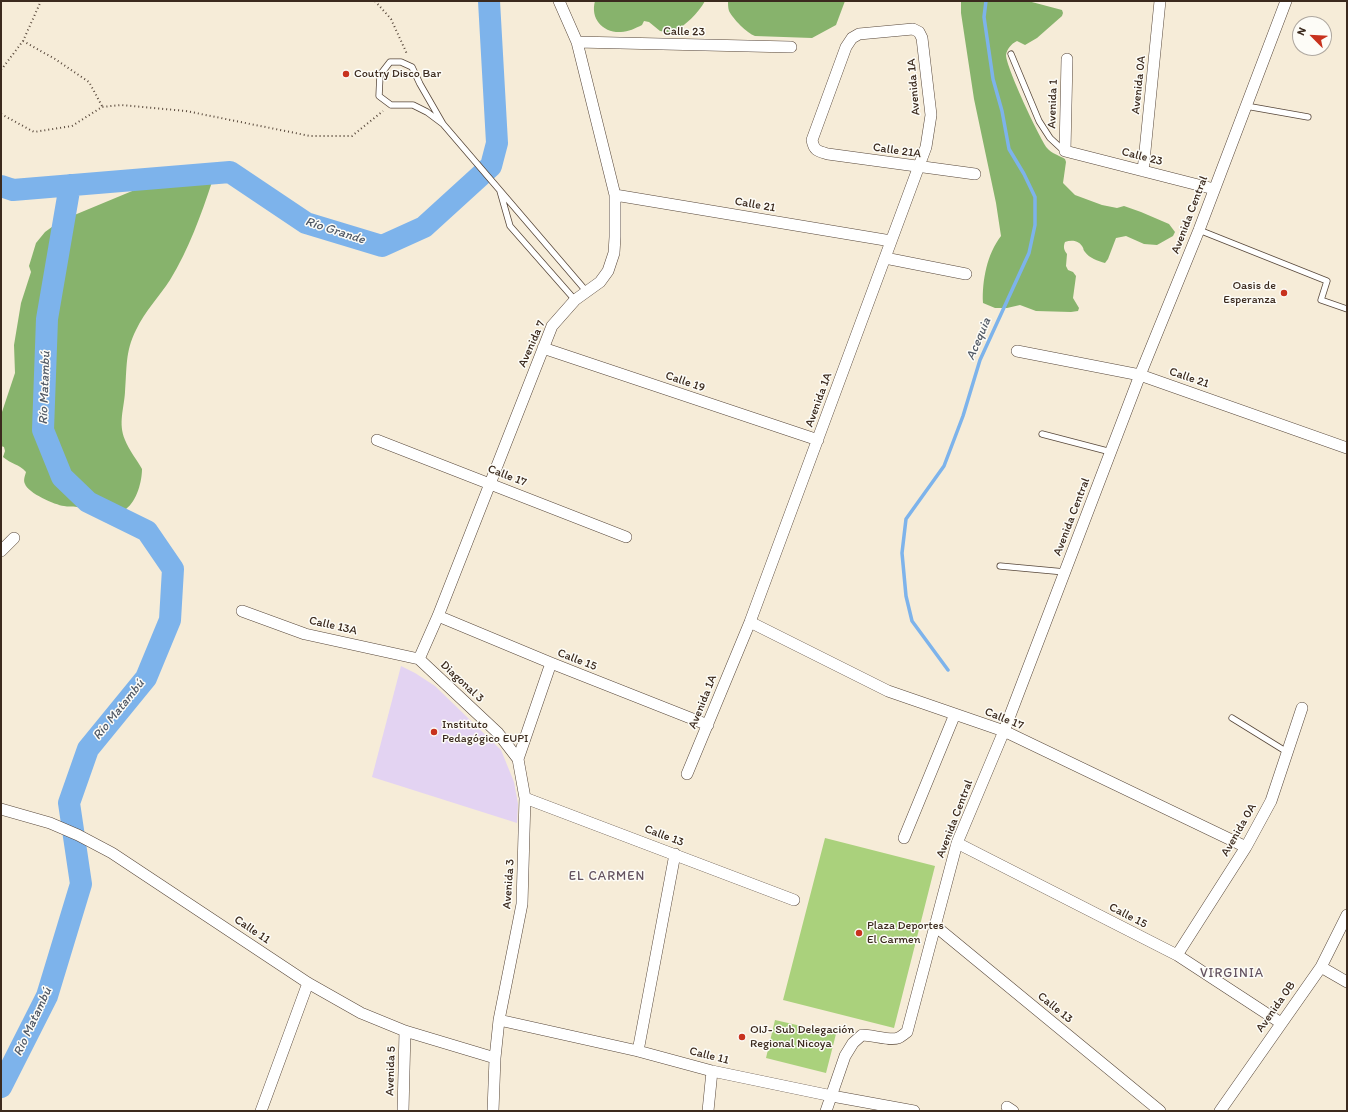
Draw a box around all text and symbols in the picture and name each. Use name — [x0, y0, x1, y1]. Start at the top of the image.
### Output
north arrow — [1292, 16, 1332, 56]
street label: Calle 23 — [663, 24, 705, 40]
text: N — [1294, 25, 1309, 37]
street label: Avenida 0A — [1129, 55, 1149, 115]
street label: Avenida 1A — [904, 58, 924, 116]
place label: Coutry Disco Bar — [354, 67, 441, 81]
marker: Coutry Disco Bar — [341, 69, 351, 79]
street label: Avenida 1 — [1045, 79, 1061, 129]
street label: Calle 21A — [872, 140, 922, 162]
street label: Calle 23 — [1120, 145, 1164, 169]
street label: Avenida Central — [1168, 174, 1212, 256]
street label: Calle 21 — [734, 194, 776, 216]
water label: Río Grande — [303, 214, 367, 248]
place label: Oasis de Esperanza — [1223, 279, 1276, 307]
marker: Oasis de Esperanza — [1279, 288, 1289, 298]
water label: Acequia — [963, 316, 995, 362]
street label: Avenida 7 — [515, 318, 549, 370]
water label: Río Matambú — [36, 351, 54, 425]
street label: Calle 21 — [1167, 365, 1211, 391]
street label: Calle 19 — [663, 369, 707, 395]
street label: Avenida 1A — [802, 371, 836, 429]
street label: Calle 17 — [485, 462, 529, 490]
street label: Avenida Central — [1050, 476, 1094, 558]
street label: Calle 13A — [308, 613, 358, 639]
street label: Calle 15 — [555, 646, 599, 674]
street label: Diagonal 3 — [437, 658, 487, 706]
street label: Avenida 1A — [686, 673, 720, 731]
water label: Río Matambú — [90, 677, 148, 743]
street label: Calle 17 — [982, 705, 1026, 733]
place label: Instituto Pedagógico EUPI — [442, 718, 529, 746]
marker: Instituto Pedagógico EUPI — [429, 727, 439, 737]
street label: Avenida Central — [933, 778, 977, 860]
street label: Avenida 0A — [1218, 801, 1260, 859]
street label: Calle 13 — [642, 822, 686, 850]
street label: Avenida 3 — [500, 858, 518, 910]
district label: EL CARMEN — [569, 869, 645, 885]
street label: Calle 15 — [1106, 900, 1150, 932]
street label: Calle 11 — [231, 913, 273, 947]
place label: Plaza Deportes El Carmen — [867, 919, 944, 947]
marker: Plaza Deportes El Carmen — [854, 928, 864, 938]
district label: VIRGINIA — [1201, 966, 1263, 982]
street label: Avenida 0B — [1253, 979, 1299, 1035]
water label: Río Matambú — [10, 985, 56, 1059]
street label: Calle 13 — [1034, 989, 1076, 1027]
place label: OIJ- Sub Delegación Regional Nicoya — [750, 1023, 854, 1051]
marker: OIJ- Sub Delegación Regional Nicoya — [737, 1032, 747, 1042]
street label: Calle 11 — [688, 1044, 730, 1068]
street label: Avenida 5 — [383, 1046, 399, 1096]

